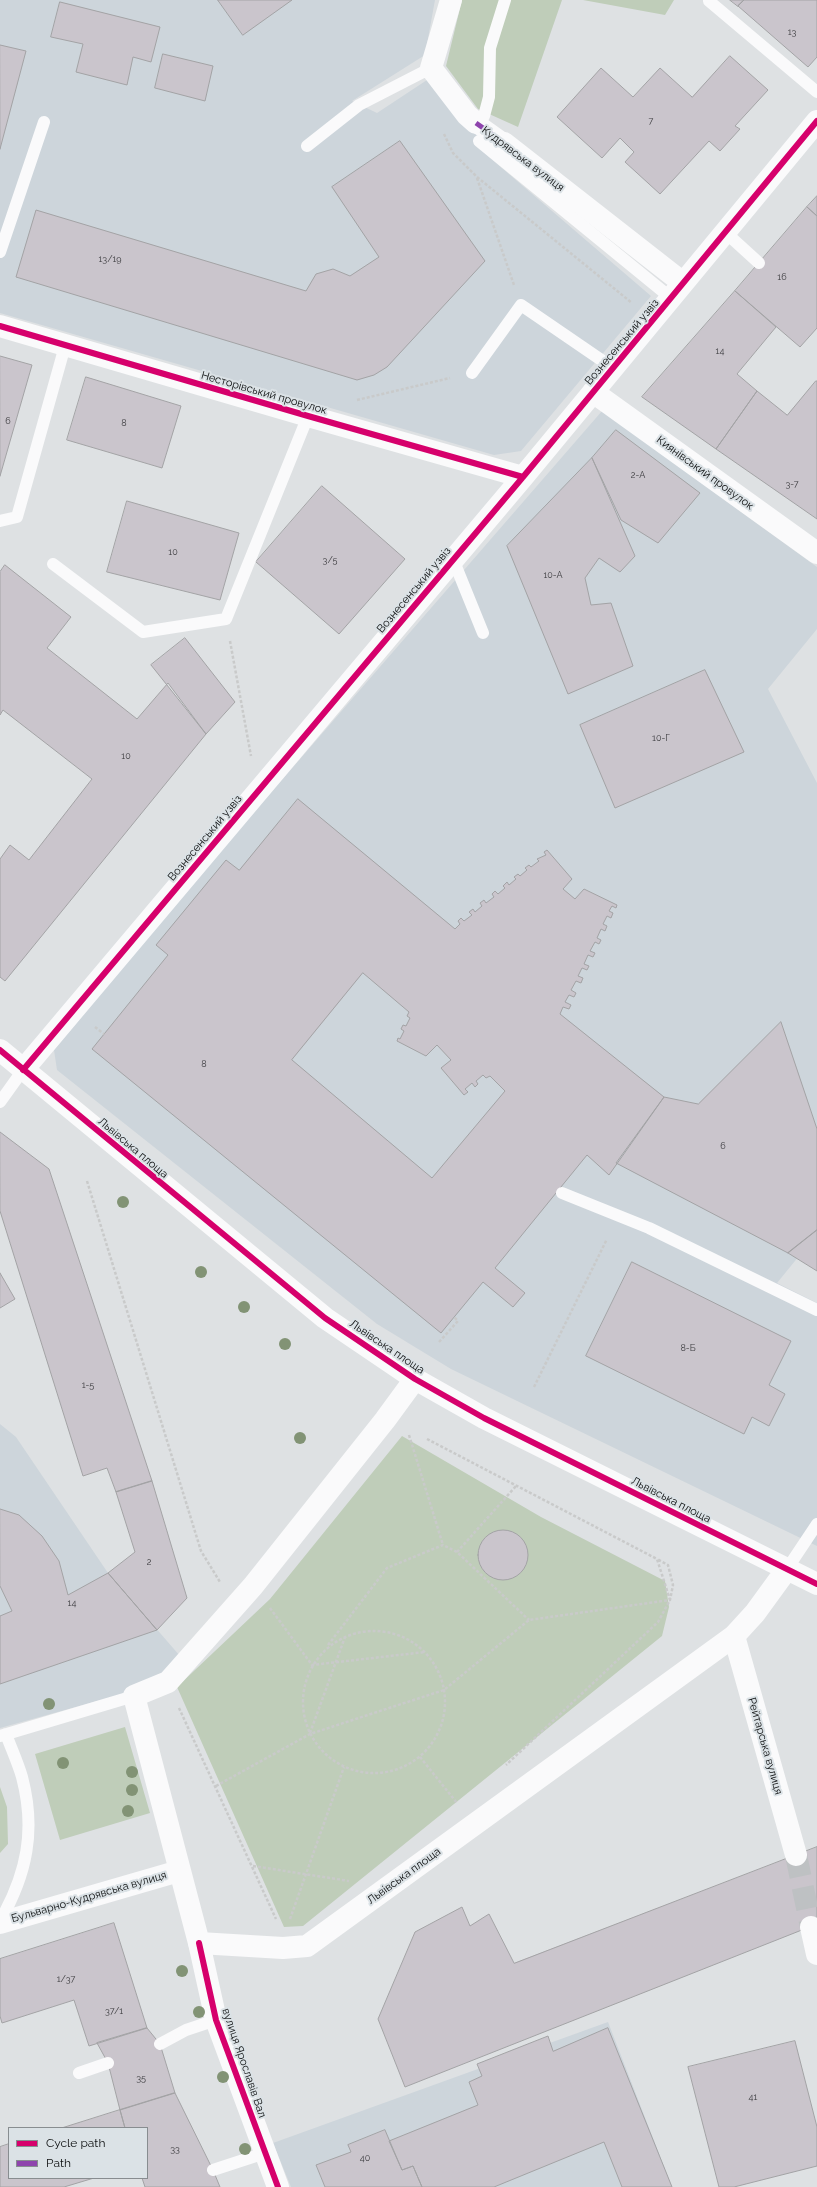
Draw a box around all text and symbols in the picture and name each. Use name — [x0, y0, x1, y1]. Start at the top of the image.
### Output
house number: 13 — [788, 27, 796, 37]
house number: 7 — [649, 116, 653, 126]
street label: Кудрявська вулиця — [479, 124, 567, 194]
house number: 13/19 — [98, 254, 122, 264]
house number: 16 — [777, 272, 787, 282]
street label: Вознесенський узвіз — [582, 296, 662, 388]
house number: 14 — [716, 346, 724, 356]
street label: Несторівський провулок — [200, 369, 328, 417]
house number: 6 — [5, 416, 11, 426]
house number: 8 — [121, 418, 127, 428]
street label: Киянівський провулок — [654, 433, 756, 513]
house number: 2-А — [631, 470, 645, 480]
house number: 3-7 — [785, 479, 799, 489]
street label: Вознесенський узвіз — [374, 544, 454, 636]
house number: 10 — [168, 547, 178, 557]
house number: 3/5 — [323, 555, 337, 565]
house number: 10-А — [543, 570, 563, 580]
house number: 10-Г — [652, 733, 670, 743]
house number: 10 — [121, 751, 131, 761]
street label: Вознесенський узвіз — [165, 792, 245, 884]
house number: 8 — [201, 1059, 207, 1069]
street label: Львівська площа — [95, 1115, 171, 1181]
house number: 6 — [720, 1141, 726, 1151]
street label: Львівська площа — [347, 1317, 427, 1377]
house number: 8-Б — [680, 1343, 696, 1353]
house number: 1-5 — [82, 1380, 94, 1390]
street label: Львівська площа — [629, 1474, 713, 1526]
house number: 2 — [147, 1557, 151, 1567]
house number: 14 — [68, 1598, 76, 1608]
street label: Рейтарська вулиця — [745, 1696, 785, 1796]
street label: Львівська площа — [365, 1845, 443, 1907]
street label: Бульварно-Кудрявська вулиця — [10, 1868, 168, 1926]
house number: 1/37 — [57, 1974, 75, 1984]
house number: 37/1 — [105, 2006, 123, 2016]
street label: вулиця Ярославів Вал — [219, 2007, 269, 2119]
house number: 35 — [136, 2073, 146, 2083]
house number: 41 — [749, 2092, 757, 2102]
legend — [8, 2127, 148, 2179]
text: Cycle path — [46, 2136, 105, 2150]
house number: 33 — [170, 2144, 180, 2154]
house number: 40 — [360, 2153, 370, 2163]
text: Path — [46, 2156, 71, 2170]

